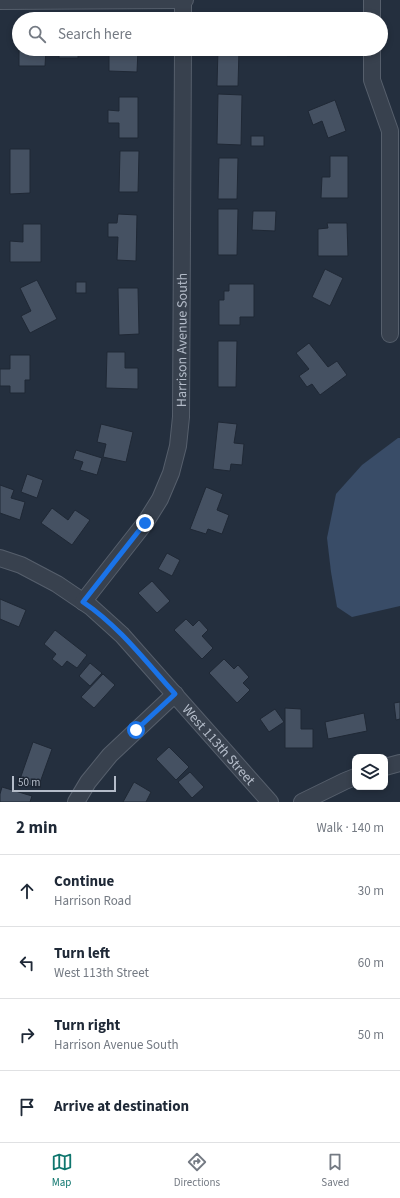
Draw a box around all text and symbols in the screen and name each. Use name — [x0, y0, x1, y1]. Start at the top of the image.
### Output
search box — [12, 12, 388, 56]
icon: search — [26, 23, 48, 45]
text: Search here — [58, 24, 132, 45]
street label: Harrison Avenue South — [172, 273, 193, 407]
route end — [136, 514, 154, 532]
street label: West 113th Street — [177, 700, 260, 790]
route start — [127, 721, 145, 739]
map controls — [352, 754, 388, 790]
button: layers — [352, 754, 388, 790]
scale bar — [12, 774, 116, 793]
text: 50 m — [18, 775, 40, 790]
text: 2 min — [16, 816, 57, 840]
text: Walk · 140 m — [316, 819, 384, 837]
text: Continue — [54, 871, 114, 892]
icon: ahead — [16, 880, 38, 902]
text: 30 m — [358, 882, 384, 900]
text: Harrison Road — [54, 892, 131, 910]
text: Turn left — [54, 943, 110, 964]
icon: left — [16, 952, 38, 974]
text: 60 m — [358, 954, 384, 972]
text: West 113th Street — [54, 964, 149, 982]
text: Turn right — [54, 1015, 120, 1036]
icon: right — [16, 1024, 38, 1046]
text: 50 m — [358, 1026, 384, 1044]
text: Harrison Avenue South — [54, 1036, 179, 1054]
icon: arrive — [16, 1096, 38, 1118]
text: Arrive at destination — [54, 1096, 189, 1117]
tab: Map — [51, 1151, 73, 1190]
tab: Directions — [174, 1151, 220, 1190]
tab: Saved — [321, 1151, 349, 1190]

